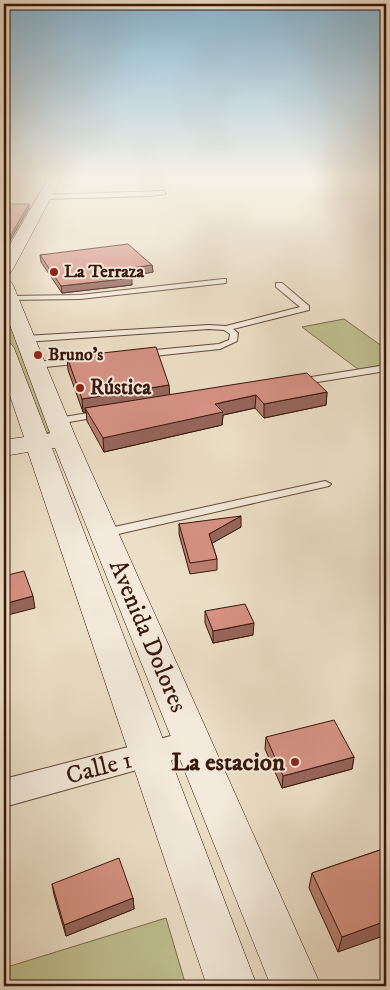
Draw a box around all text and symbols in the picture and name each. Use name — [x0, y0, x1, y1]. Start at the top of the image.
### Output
place label: La Terraza — [64, 261, 145, 283]
marker: La Terraza — [48, 266, 60, 278]
place label: Bruno's — [48, 344, 103, 366]
marker: Bruno's — [32, 349, 44, 361]
place label: Rústica — [90, 375, 152, 401]
marker: Rústica — [74, 382, 86, 394]
street label: Avenida Dolores — [102, 555, 194, 717]
street label: Calle 1 — [63, 744, 135, 792]
place label: La estacion — [171, 747, 286, 778]
marker: La estacion — [289, 756, 301, 768]

